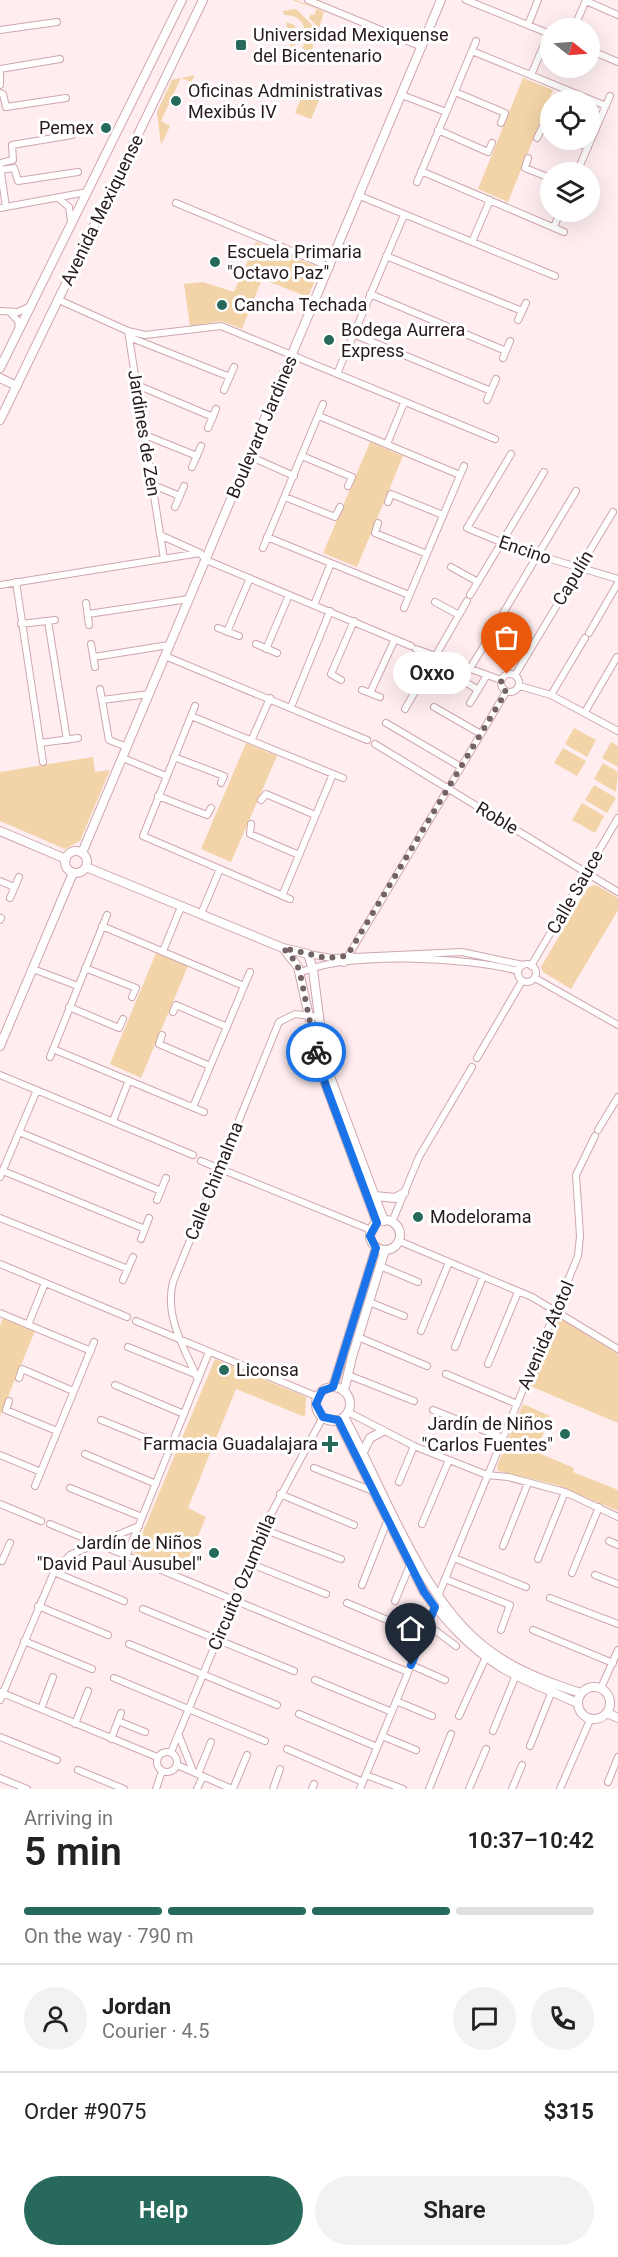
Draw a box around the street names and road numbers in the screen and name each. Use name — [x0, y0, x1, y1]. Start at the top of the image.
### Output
street label: Avenida Mexiquense — [56, 131, 147, 289]
street label: Boulevard Jardines — [222, 352, 301, 501]
street label: Jardines de Zen — [124, 368, 165, 498]
street label: Encino — [496, 531, 554, 568]
street label: Capulín — [548, 546, 597, 609]
street label: Roble — [472, 797, 522, 838]
street label: Calle Sauce — [542, 846, 607, 938]
street label: Calle Chimalma — [180, 1119, 247, 1243]
street label: Avenida Atotol — [513, 1277, 578, 1392]
street label: Circuito Ozumbilla — [203, 1510, 280, 1653]

